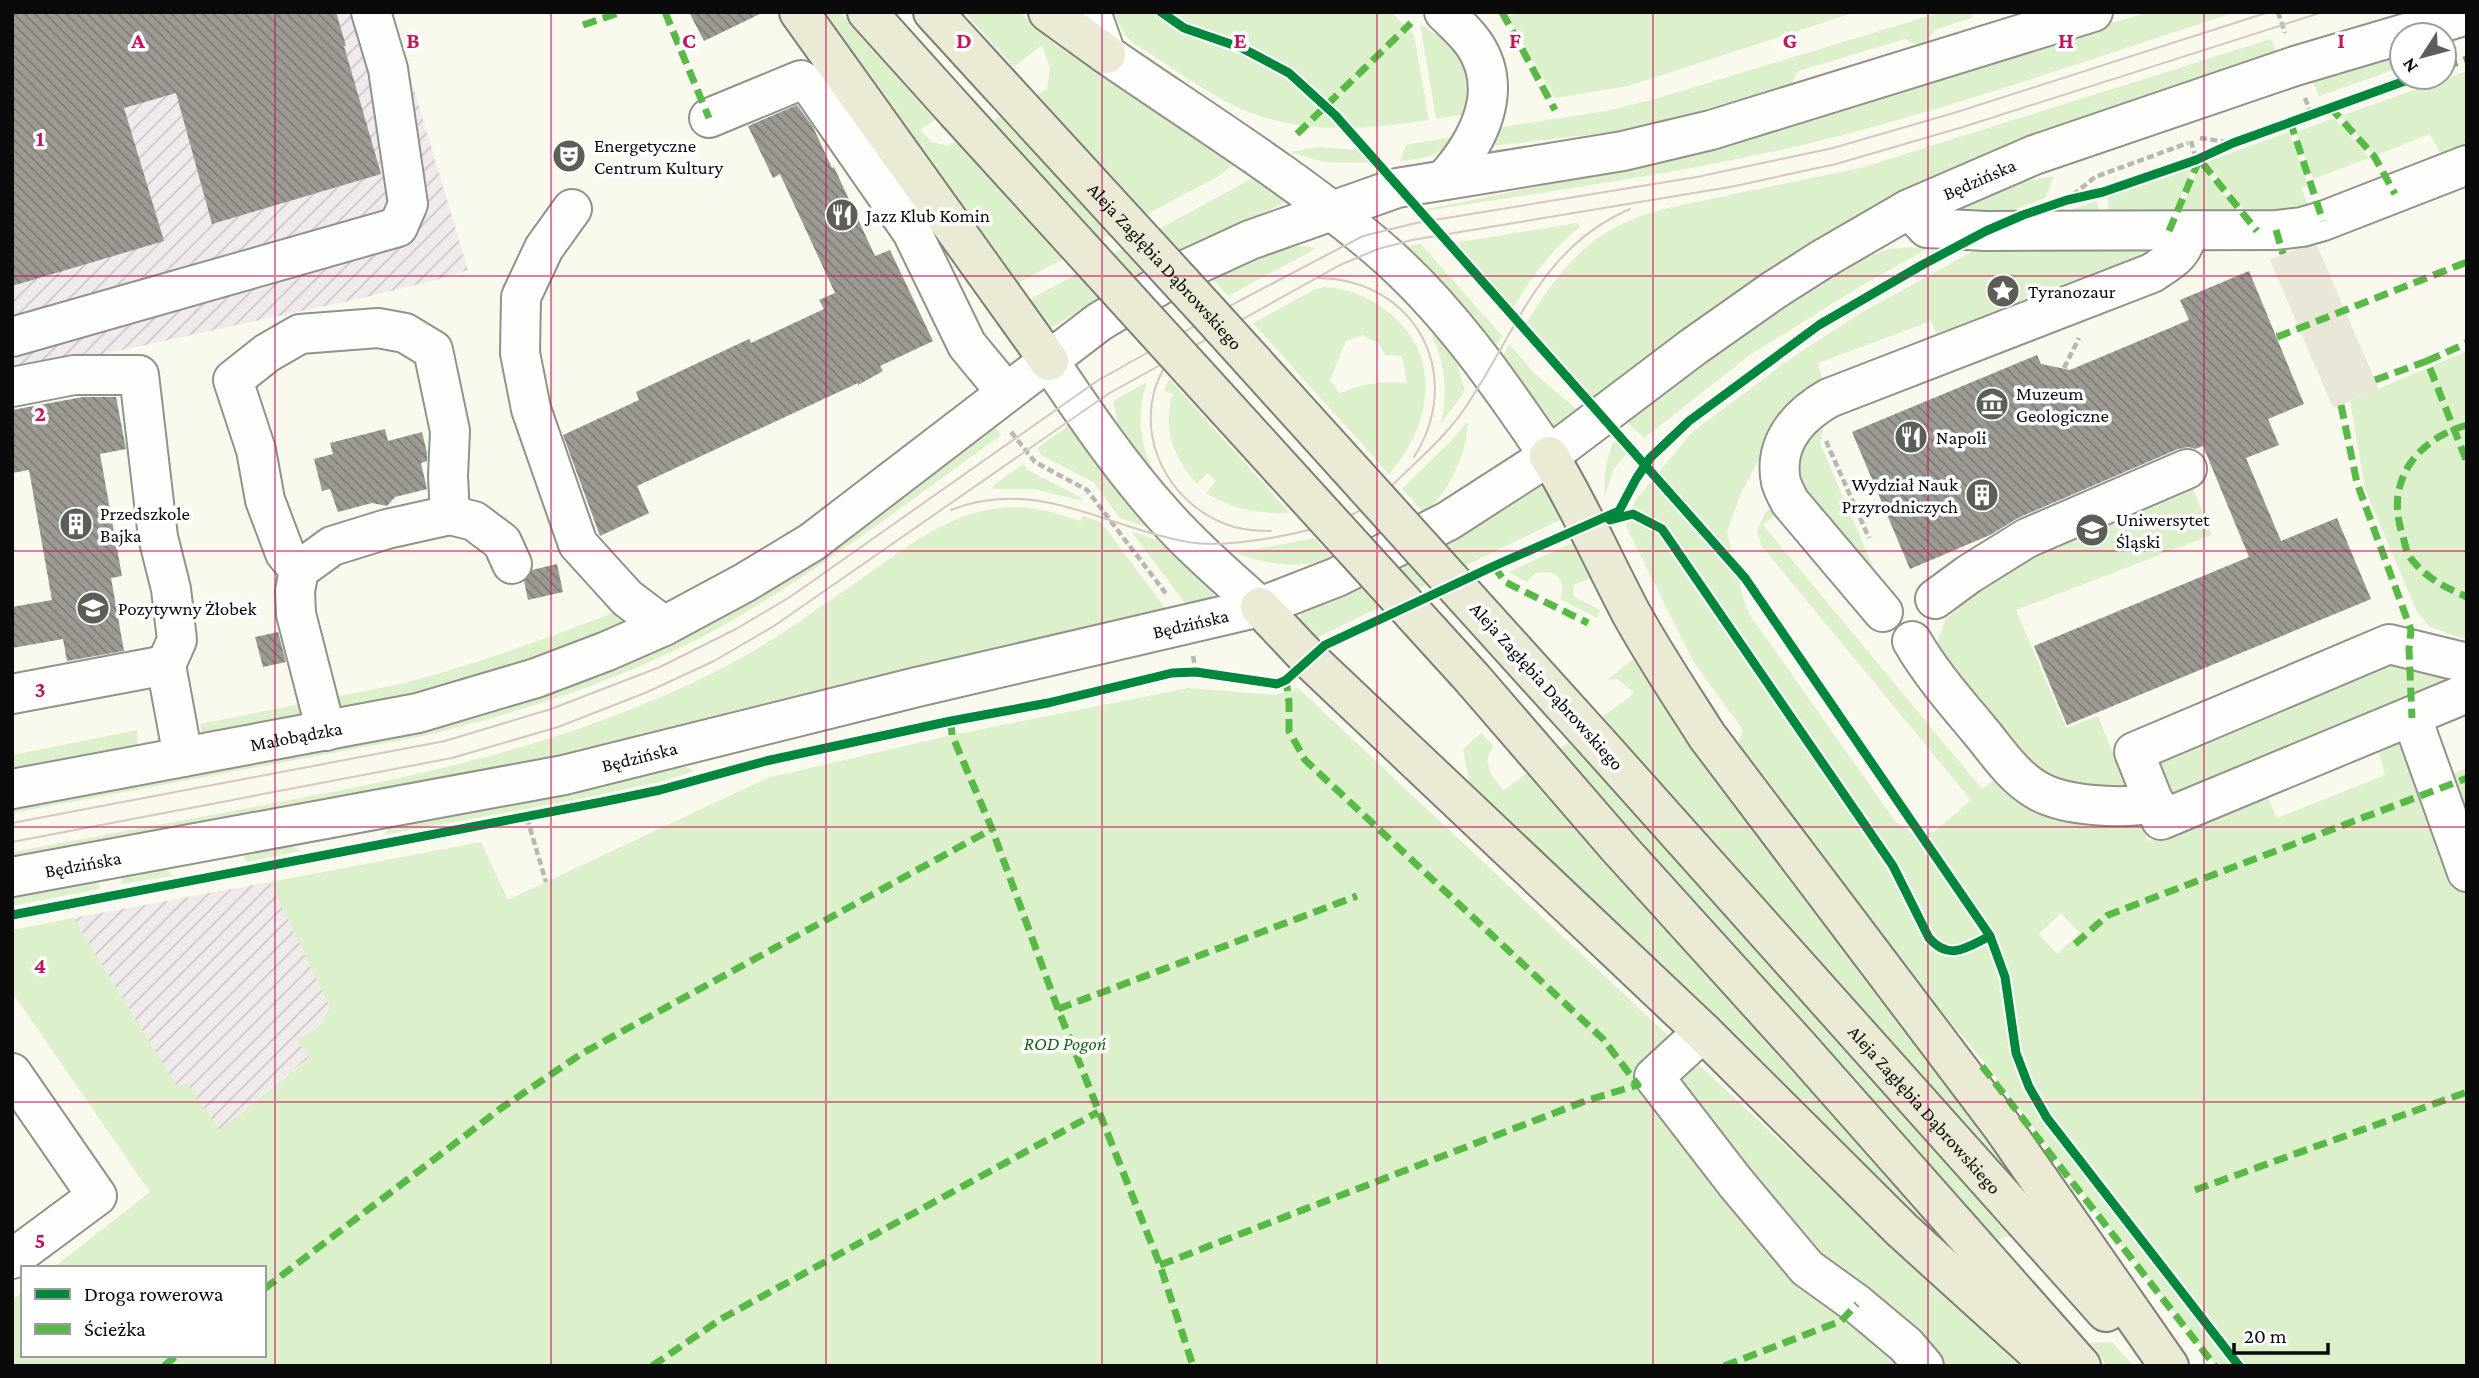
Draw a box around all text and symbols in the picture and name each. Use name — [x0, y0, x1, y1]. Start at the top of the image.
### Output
north arrow — [2388, 21, 2458, 91]
text: A — [130, 27, 145, 53]
text: B — [406, 27, 420, 53]
text: C — [682, 27, 696, 53]
text: D — [956, 27, 972, 53]
text: E — [1233, 27, 1247, 53]
text: F — [1509, 27, 1521, 53]
text: G — [1783, 27, 1798, 53]
text: H — [2058, 27, 2074, 53]
text: I — [2337, 27, 2345, 53]
text: N — [2397, 54, 2422, 77]
text: 1 — [36, 125, 45, 151]
place label: Energetyczne Centrum Kultury — [594, 135, 723, 178]
theatre icon: Energetyczne Centrum Kultury — [550, 137, 588, 175]
street label: Będzińska — [1940, 154, 2019, 204]
street label: Aleja Zagłębia Dąbrowskiego — [1084, 178, 1247, 354]
restaurant icon: Jazz Klub Komin — [823, 196, 861, 234]
place label: Jazz Klub Komin — [864, 205, 990, 226]
place icon: Tyranozaur — [1984, 272, 2022, 310]
place label: Tyranozaur — [2028, 281, 2116, 302]
place label: Muzeum Geologiczne — [2016, 383, 2109, 426]
museum icon: Muzeum Geologiczne — [1973, 385, 2011, 423]
text: 2 — [34, 400, 46, 426]
restaurant icon: Napoli — [1892, 418, 1930, 456]
place label: Napoli — [1936, 427, 1987, 448]
place label: Wydział Nauk Przyrodniczych — [1842, 474, 1959, 517]
building icon: Wydział Nauk Przyrodniczych — [1963, 476, 2001, 514]
place label: Przedszkole Bajka — [100, 503, 190, 547]
building icon: Przedszkole Bajka — [57, 505, 95, 543]
place label: Uniwersytet Śląski — [2116, 509, 2210, 552]
school or university icon: Uniwersytet Śląski — [2073, 511, 2111, 549]
school or university icon: Pozytywny Żłobek — [74, 589, 112, 627]
place label: Pozytywny Żłobek — [118, 598, 257, 619]
street label: Aleja Zagłębia Dąbrowskiego — [1465, 598, 1628, 775]
street label: Będzińska — [1150, 604, 1231, 642]
text: 3 — [34, 676, 46, 702]
street label: Małobądzka — [248, 717, 344, 755]
street label: Będzińska — [599, 737, 680, 776]
street label: Będzińska — [43, 847, 123, 881]
text: 4 — [34, 952, 46, 978]
street label: Aleja Zagłębia Dąbrowskiego — [1844, 1021, 2006, 1198]
park label: ROD Pogoń — [1024, 1033, 1107, 1054]
text: 5 — [34, 1227, 46, 1253]
legend — [21, 1266, 266, 1357]
text: Droga rowerowa — [84, 1282, 224, 1306]
scale bar — [2234, 1312, 2328, 1356]
text: Ścieżka — [84, 1317, 146, 1341]
text: 20 m — [2244, 1324, 2287, 1348]

